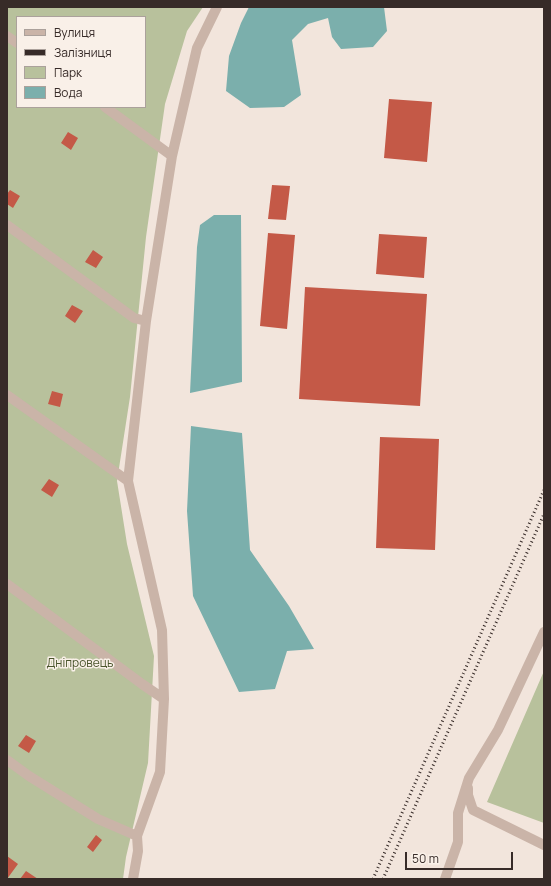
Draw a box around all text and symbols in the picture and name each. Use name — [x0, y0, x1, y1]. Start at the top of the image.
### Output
legend — [16, 16, 146, 108]
text: Вулиця — [54, 24, 95, 41]
text: Залізниця — [54, 44, 112, 61]
text: Парк — [54, 64, 82, 81]
text: Вода — [54, 84, 82, 101]
park label: Дніпровець — [46, 657, 114, 671]
scale bar — [407, 844, 515, 870]
text: 50 m — [412, 850, 439, 867]

